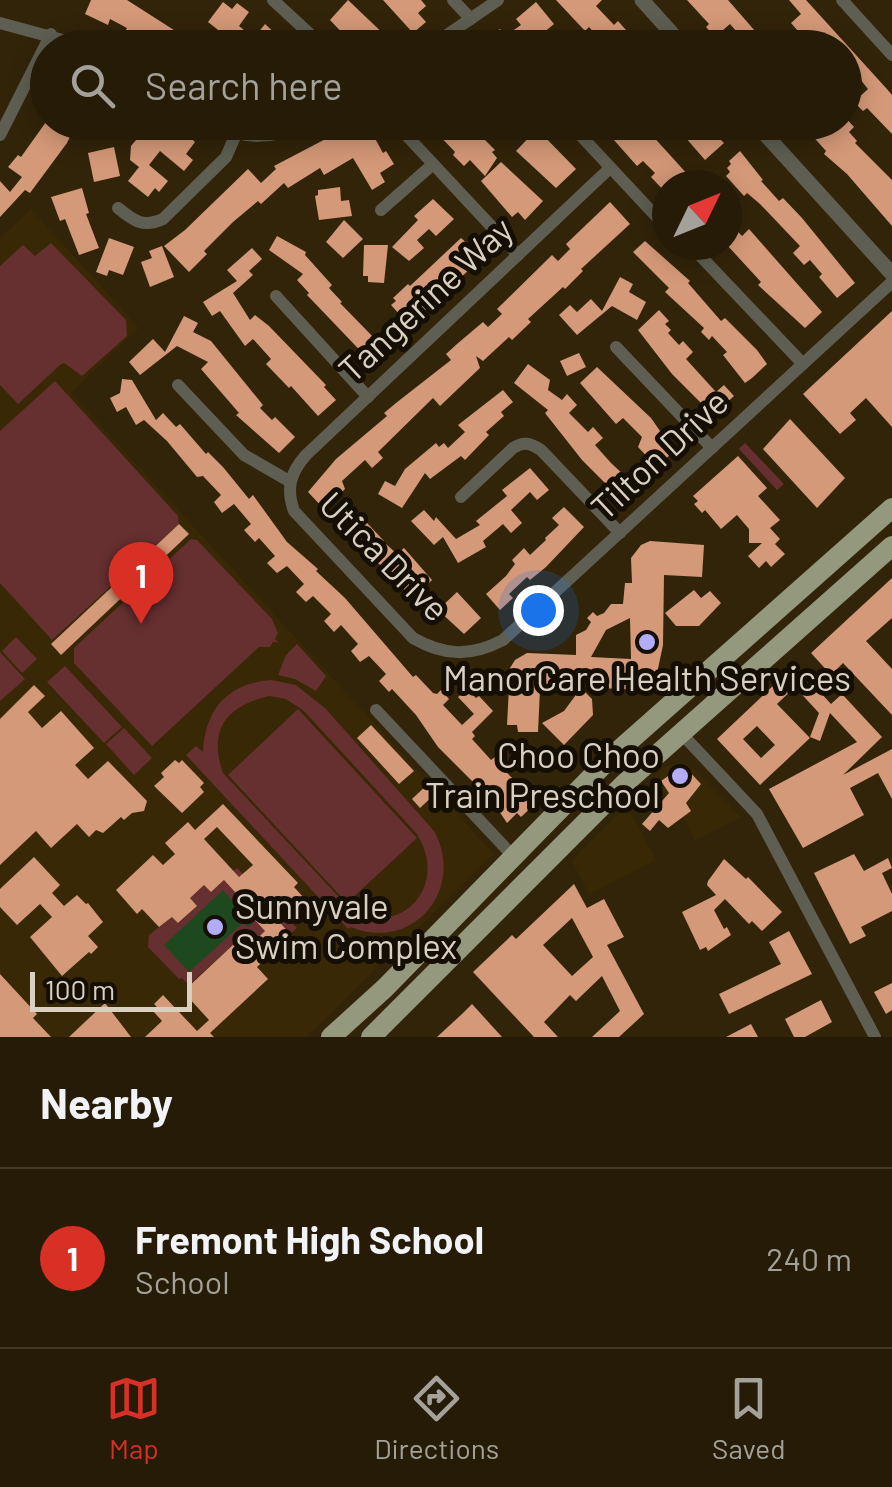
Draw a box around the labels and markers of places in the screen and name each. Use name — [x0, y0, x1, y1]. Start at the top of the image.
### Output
pin: 1 — [108, 542, 174, 624]
marker: ManorCare Health Services — [636, 631, 658, 653]
place label: ManorCare Health Services — [443, 656, 851, 698]
place label: Choo Choo Train Preschool — [425, 733, 660, 815]
marker: Choo Choo Train Preschool — [669, 765, 691, 787]
place label: Sunnyvale Swim Complex — [235, 884, 457, 966]
marker: Sunnyvale Swim Complex — [204, 916, 226, 938]

